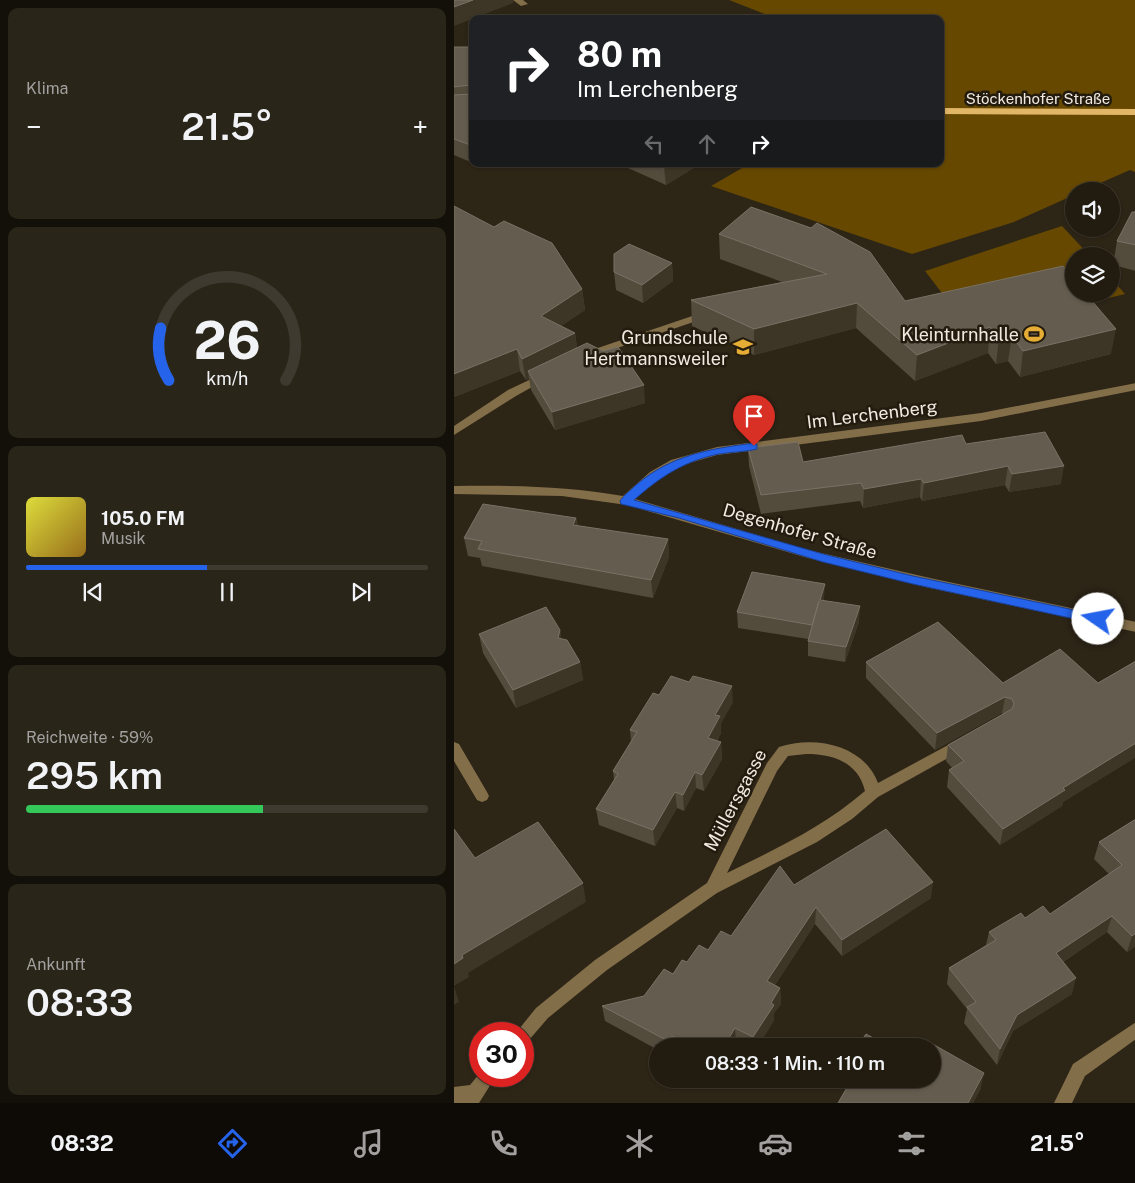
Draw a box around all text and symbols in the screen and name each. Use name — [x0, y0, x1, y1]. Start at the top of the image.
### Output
text: 80 m — [577, 34, 662, 75]
icon: right — [494, 35, 559, 100]
text: Im Lerchenberg — [577, 76, 738, 102]
text: Klima — [26, 79, 68, 98]
street label: Stöckenhofer Straße — [966, 90, 1110, 107]
text: 21.5° — [181, 104, 273, 149]
text: − — [26, 110, 42, 143]
text: + — [412, 110, 428, 143]
icon: left — [640, 130, 668, 158]
icon: ahead — [693, 130, 721, 158]
icon: right — [746, 130, 774, 158]
map controls — [1065, 182, 1120, 302]
button: sound — [1065, 182, 1120, 237]
button: layers — [1065, 247, 1120, 302]
text: 26 — [193, 310, 261, 371]
sports icon: Kleinturnhalle — [1023, 323, 1045, 345]
place label: Kleinturnhalle — [901, 324, 1019, 345]
place label: Grundschule Hertmannsweiler — [584, 327, 728, 369]
school or university icon: Grundschule Hertmannsweiler — [732, 336, 754, 358]
text: km/h — [206, 368, 248, 389]
pin — [733, 395, 775, 446]
street label: Im Lerchenberg — [805, 396, 939, 432]
icon: arrive — [740, 402, 768, 430]
street label: Degenhofer Straße — [721, 499, 879, 563]
text: 105.0 FM — [101, 507, 185, 529]
text: Musik — [101, 529, 146, 548]
icon: previous — [79, 578, 107, 606]
icon: pause — [213, 578, 241, 606]
icon: next — [347, 578, 375, 606]
position arrow — [1071, 592, 1123, 644]
text: Reichweite · 59% — [26, 728, 153, 747]
street label: Müllersgasse — [699, 746, 771, 854]
text: 295 km — [26, 753, 163, 798]
text: Ankunft — [26, 955, 86, 974]
text: 08:33 — [26, 980, 133, 1025]
speed limit sign: 30 — [469, 1022, 534, 1087]
text: 08:33 · 1 Min. · 110 m — [705, 1052, 885, 1074]
icon: directions — [215, 1126, 250, 1161]
icon: music — [351, 1126, 386, 1161]
icon: phone — [486, 1126, 521, 1161]
icon: climate — [622, 1126, 657, 1161]
icon: car — [758, 1126, 793, 1161]
icon: filters — [894, 1126, 929, 1161]
text: 08:32 — [50, 1130, 114, 1156]
text: 21.5° — [1030, 1130, 1085, 1156]

